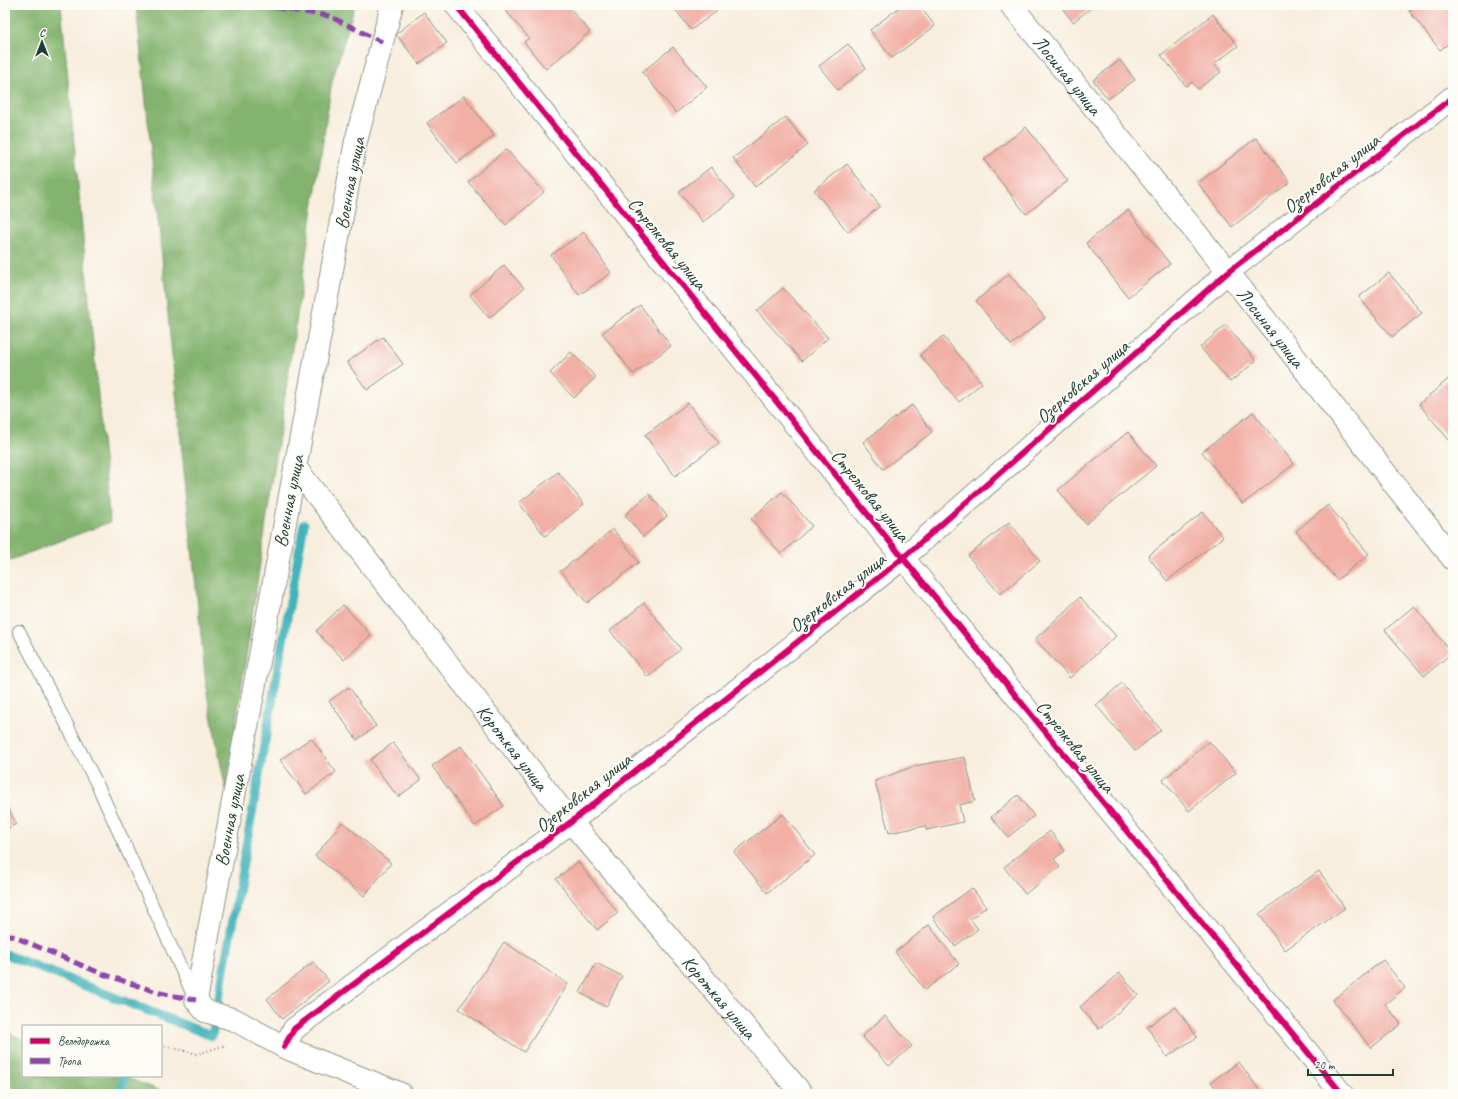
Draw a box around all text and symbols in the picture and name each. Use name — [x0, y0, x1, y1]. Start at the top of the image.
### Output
north arrow — [22, 22, 62, 62]
text: С — [39, 25, 46, 39]
street label: Лосиная улица — [1027, 31, 1108, 121]
street label: Озерковская улица — [1279, 128, 1386, 219]
street label: Военная улица — [329, 133, 371, 231]
street label: Стрелковая улица — [623, 192, 713, 296]
street label: Лосиная улица — [1231, 283, 1310, 374]
street label: Озерковская улица — [1031, 334, 1135, 429]
street label: Стрелковая улица — [826, 444, 916, 548]
street label: Военная улица — [268, 451, 310, 549]
street label: Озерковская улица — [785, 547, 892, 638]
street label: Стрелковая улица — [1031, 695, 1121, 799]
street label: Короткая улица — [471, 700, 554, 797]
street label: Озерковская улица — [531, 747, 638, 838]
street label: Военная улица — [209, 770, 251, 868]
street label: Короткая улица — [676, 951, 762, 1046]
legend — [22, 1025, 162, 1077]
text: Велодорожка — [58, 1033, 110, 1049]
scale bar — [1308, 1051, 1393, 1077]
text: Тропа — [58, 1053, 82, 1069]
text: 20 m — [1314, 1057, 1336, 1073]

